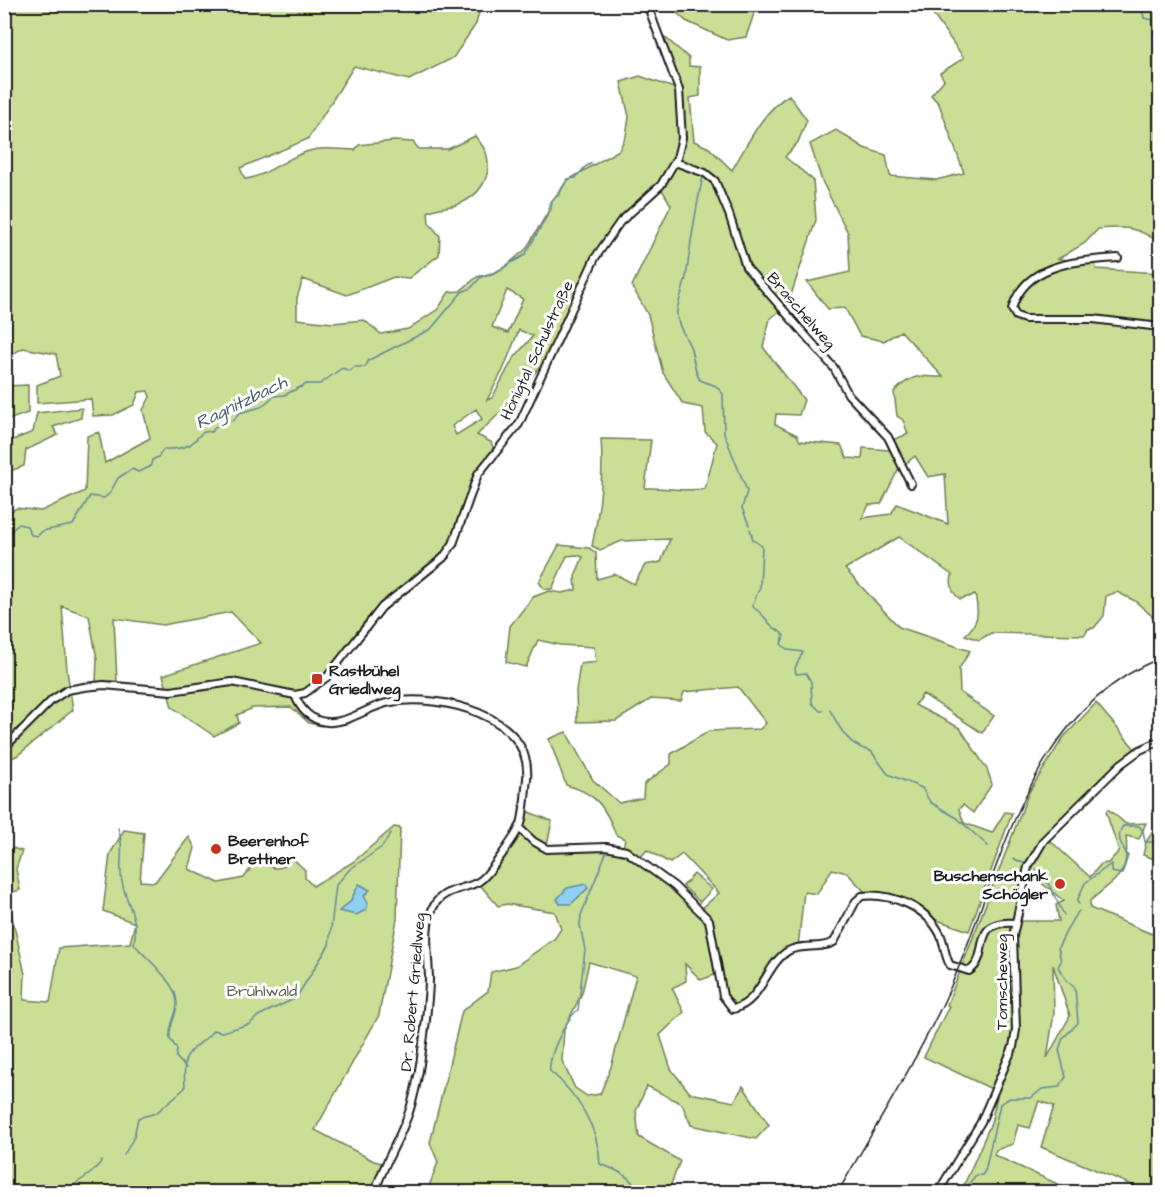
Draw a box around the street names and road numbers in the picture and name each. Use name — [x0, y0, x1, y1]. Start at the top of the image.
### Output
street label: Braschelweg — [761, 267, 841, 355]
street label: Hönigtal Schulstraße — [495, 277, 580, 424]
street label: Dr. Robert Griedlweg — [395, 912, 432, 1072]
street label: Tomscheweg — [991, 934, 1014, 1030]

